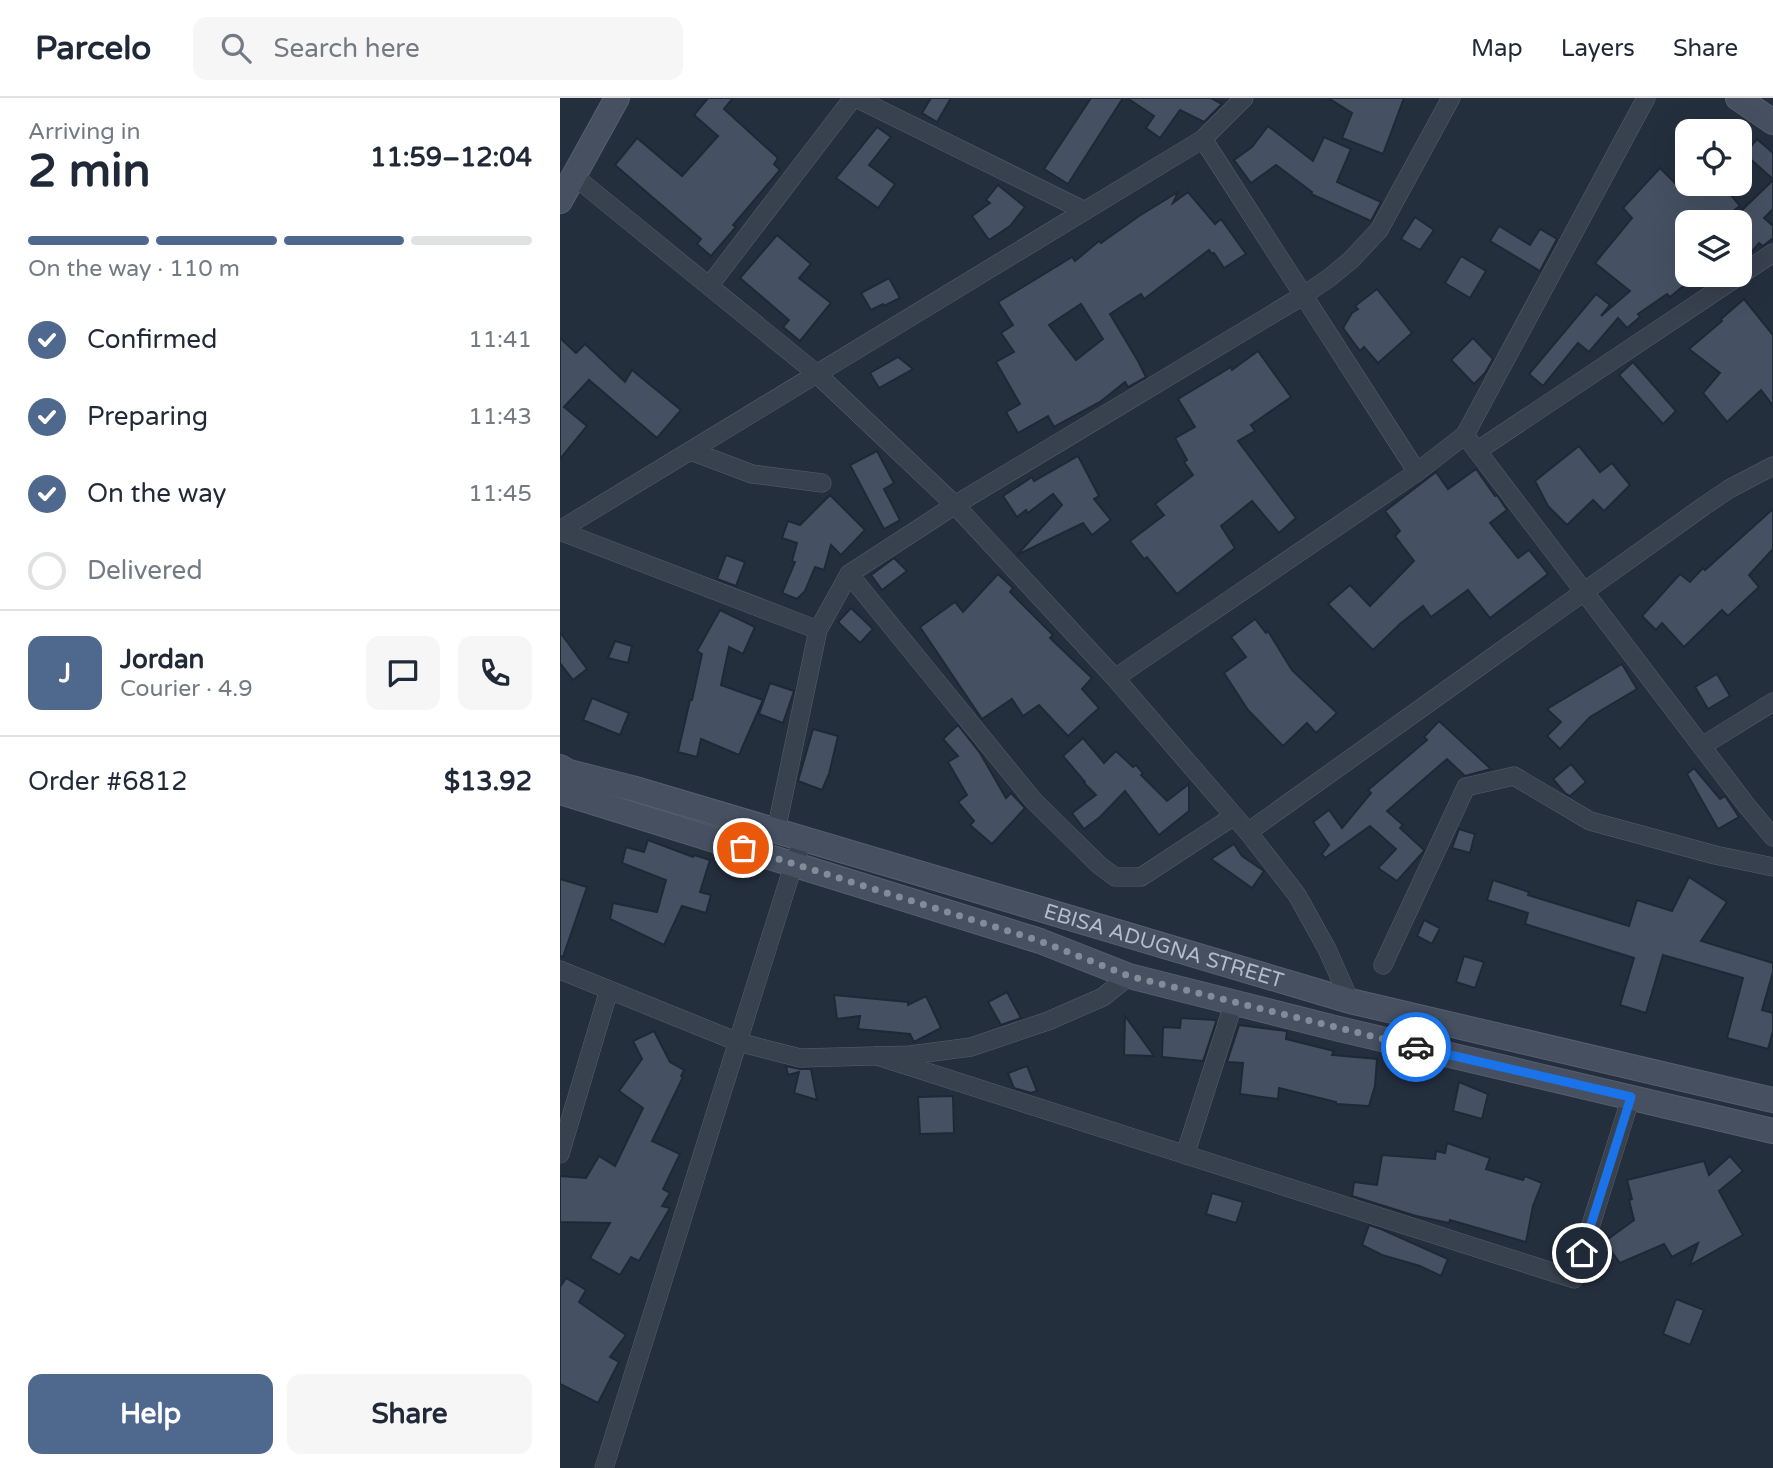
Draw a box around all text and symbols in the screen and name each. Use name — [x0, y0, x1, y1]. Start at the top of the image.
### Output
search box — [193, 17, 683, 80]
text: Parcelo — [35, 29, 151, 68]
icon: search — [217, 29, 255, 67]
text: Search here — [273, 33, 420, 64]
text: Map — [1471, 34, 1523, 63]
text: Layers — [1561, 34, 1635, 63]
text: Share — [1673, 34, 1738, 63]
text: Arriving in — [28, 118, 141, 146]
map controls — [1675, 119, 1752, 287]
button: locate — [1675, 119, 1752, 196]
text: 11:59–12:04 — [370, 142, 532, 173]
text: 2 min — [28, 144, 151, 199]
button: layers — [1675, 210, 1752, 287]
text: On the way · 110 m — [28, 255, 240, 283]
icon: check — [28, 321, 66, 359]
text: Confirmed — [87, 324, 217, 355]
text: 11:41 — [468, 326, 532, 354]
icon: check — [28, 398, 66, 436]
text: Preparing — [87, 401, 208, 432]
text: 11:43 — [468, 403, 532, 431]
icon: check — [28, 475, 66, 513]
text: On the way — [87, 478, 227, 509]
text: 11:45 — [468, 480, 532, 508]
text: Delivered — [87, 555, 203, 586]
button: chat — [366, 636, 440, 710]
button: phone — [458, 636, 532, 710]
text: Jordan — [120, 644, 204, 675]
text: J — [59, 658, 71, 689]
text: Courier · 4.9 — [120, 675, 253, 703]
text: Order #6812 — [28, 766, 188, 797]
text: $13.92 — [444, 766, 532, 797]
pin — [713, 818, 773, 878]
icon: bag — [724, 829, 762, 867]
street label: EBISA ADUGNA STREET — [1041, 899, 1287, 994]
courier — [1381, 1012, 1451, 1082]
icon: car — [1397, 1028, 1435, 1066]
pin — [1552, 1223, 1612, 1283]
icon: home — [1563, 1234, 1601, 1272]
button: Help — [28, 1374, 273, 1454]
button: Share — [287, 1374, 532, 1454]

